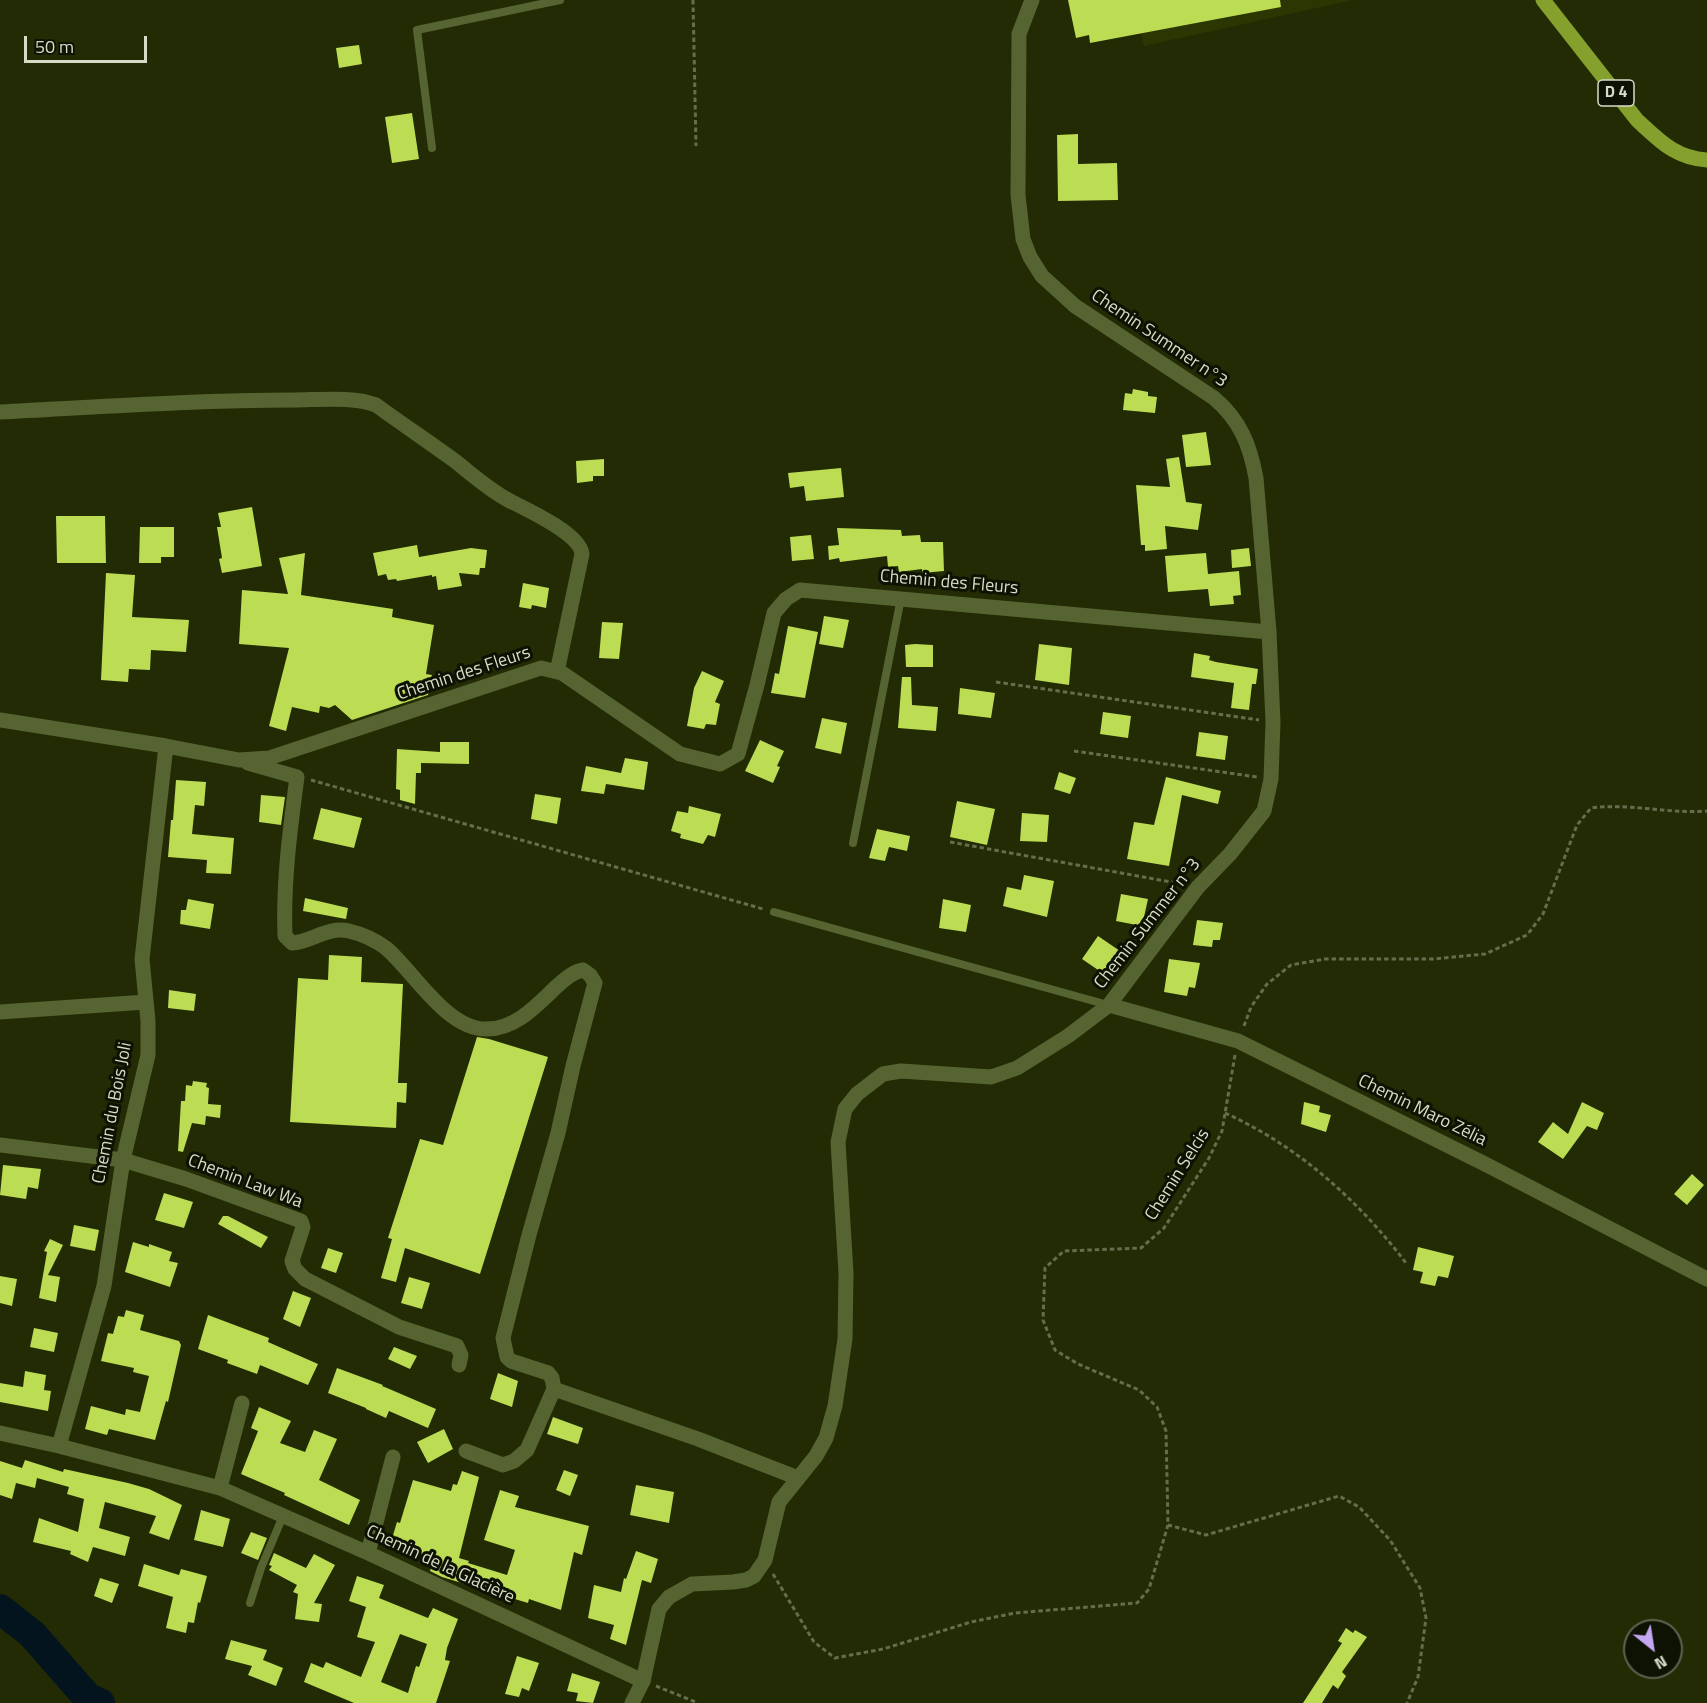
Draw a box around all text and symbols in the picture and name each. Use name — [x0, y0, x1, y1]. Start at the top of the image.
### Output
scale bar — [27, 24, 150, 62]
text: 50 m — [35, 33, 74, 60]
road number: D 4 — [1598, 80, 1634, 106]
street label: Chemin Summer n°3 — [1087, 285, 1231, 393]
street label: Chemin des Fleurs — [879, 566, 1019, 600]
street label: Chemin des Fleurs — [395, 642, 533, 706]
street label: Chemin Summer n°3 — [1090, 854, 1206, 994]
street label: Chemin du Bois Joli — [89, 1040, 137, 1186]
street label: Chemin Maro Zélia — [1354, 1070, 1490, 1152]
street label: Chemin Selcis — [1141, 1125, 1215, 1225]
street label: Chemin Law Wa — [185, 1150, 305, 1214]
street label: Chemin de la Glacière — [362, 1521, 518, 1609]
north arrow — [1623, 1619, 1683, 1679]
text: N — [1650, 1650, 1672, 1676]

